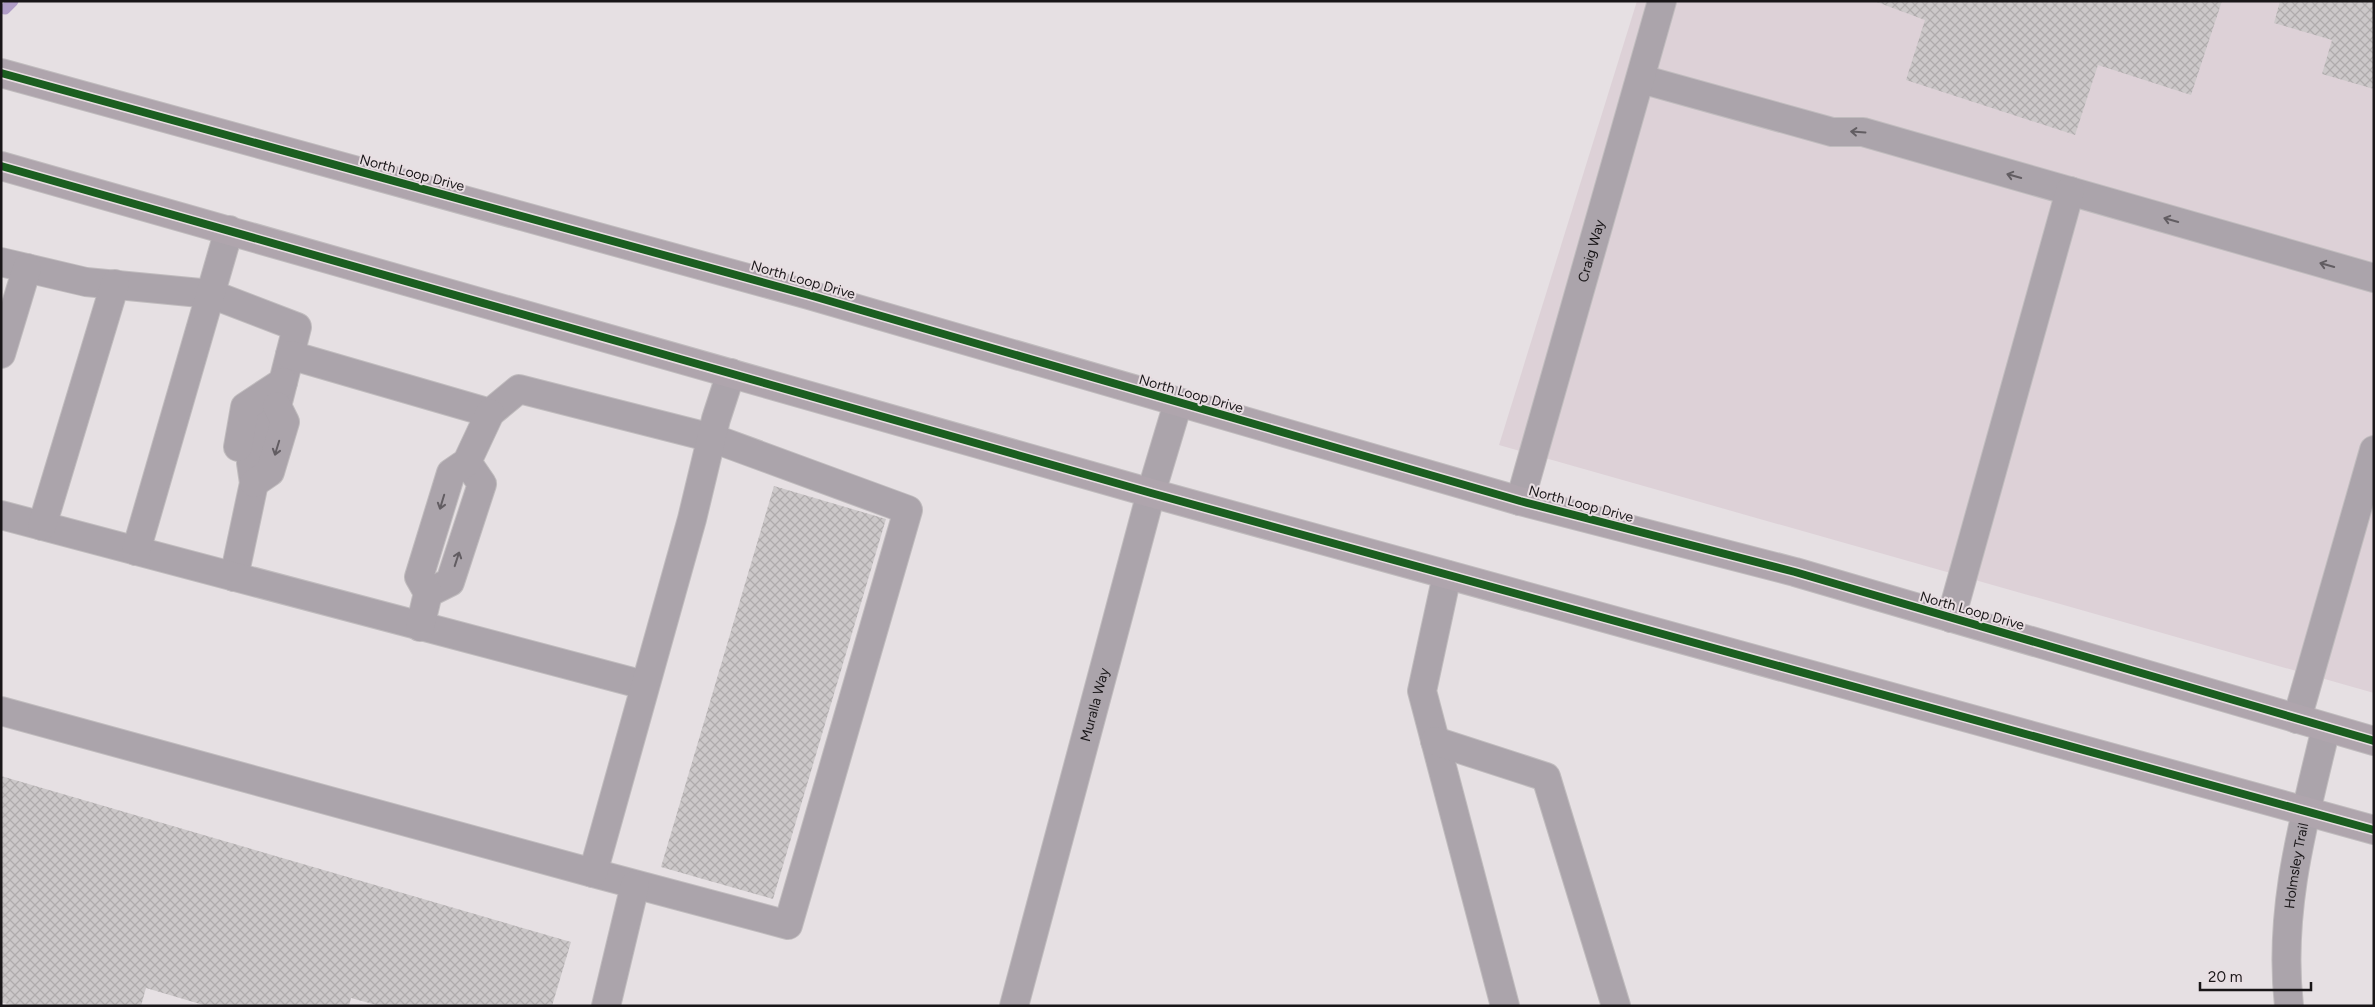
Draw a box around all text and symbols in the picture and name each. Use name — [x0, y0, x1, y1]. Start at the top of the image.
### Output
one-way arrow — [1850, 128, 1866, 137]
street label: North Loop Drive — [358, 151, 467, 195]
one-way arrow — [2007, 170, 2023, 180]
one-way arrow — [2163, 215, 2179, 225]
street label: Craig Way — [1574, 217, 1608, 284]
street label: North Loop Drive — [749, 257, 858, 303]
one-way arrow — [2319, 259, 2335, 269]
street label: North Loop Drive — [1137, 371, 1246, 417]
one-way arrow — [272, 439, 282, 455]
street label: North Loop Drive — [1527, 482, 1636, 526]
one-way arrow — [437, 493, 447, 509]
one-way arrow — [453, 551, 463, 567]
street label: North Loop Drive — [1918, 588, 2027, 634]
street label: Muralla Way — [1077, 665, 1113, 743]
street label: Holmsley Trail — [2281, 821, 2312, 910]
scale bar — [2200, 960, 2311, 992]
text: 20 m — [2208, 968, 2242, 986]

